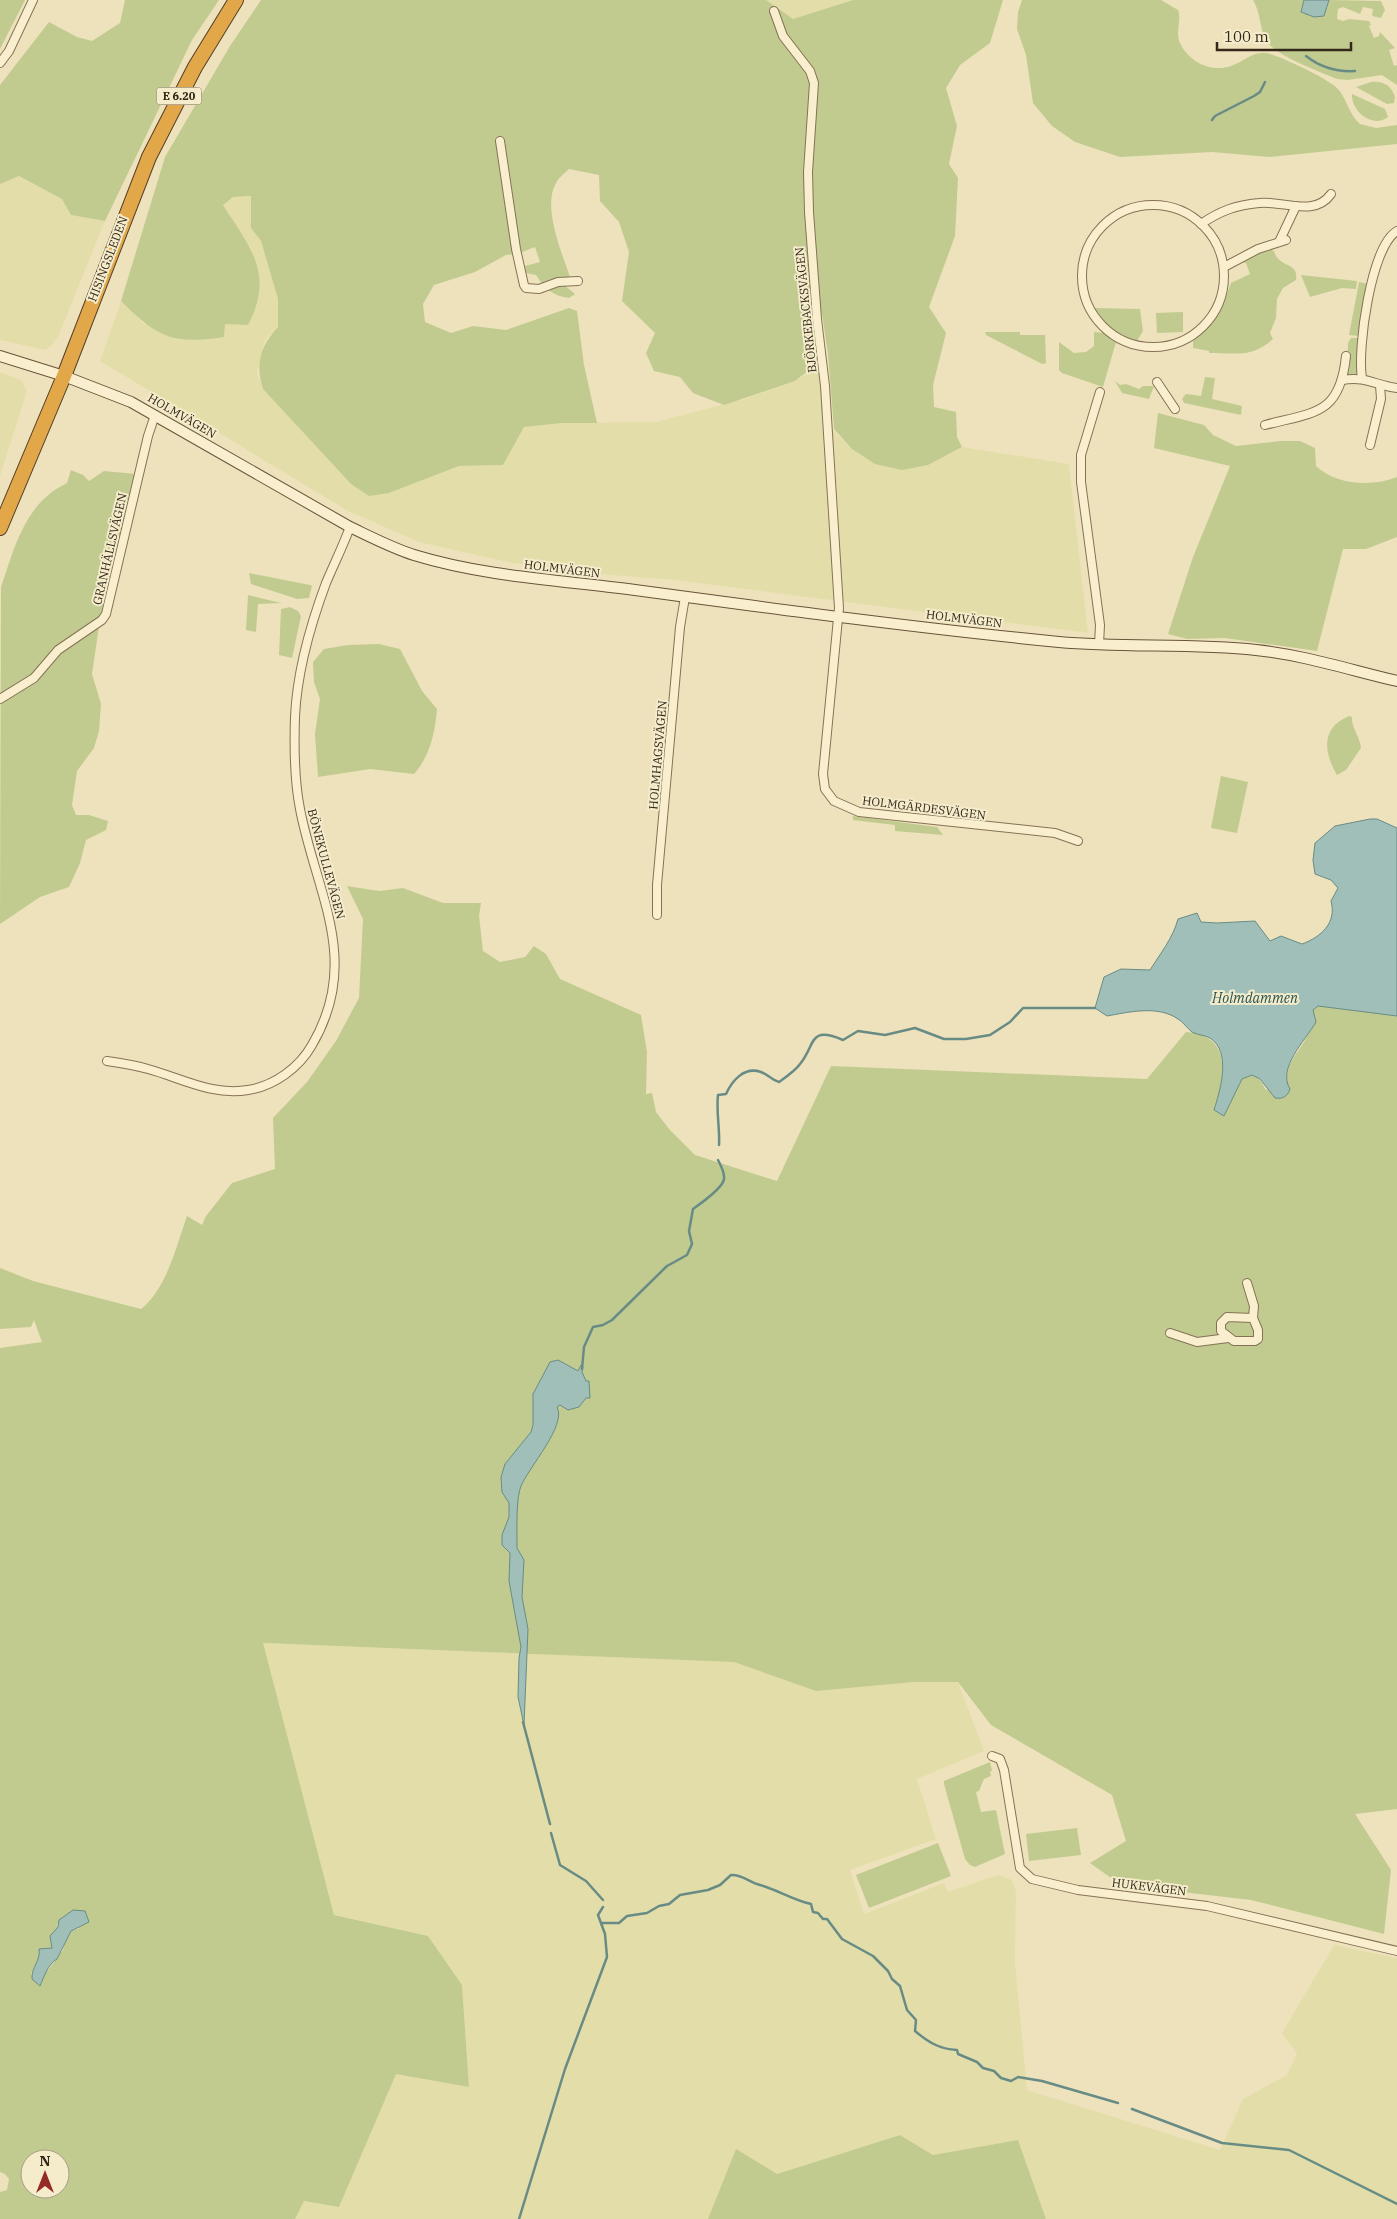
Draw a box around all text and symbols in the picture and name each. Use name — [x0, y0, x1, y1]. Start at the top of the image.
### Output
scale bar — [1217, 20, 1351, 52]
text: 100 m — [1224, 27, 1269, 46]
road number: E 6.20 — [156, 88, 202, 104]
street label: HISINGSLEDEN — [84, 214, 131, 304]
street label: BJÖRKEBACKSVÄGEN — [791, 247, 820, 374]
street label: HOLMVÄGEN — [145, 390, 219, 441]
street label: GRANHÄLLSVÄGEN — [89, 492, 130, 606]
street label: HOLMVÄGEN — [523, 556, 601, 581]
street label: HOLMVÄGEN — [925, 606, 1003, 631]
street label: HOLMHAGSVÄGEN — [645, 700, 670, 810]
street label: HOLMGÄRDESVÄGEN — [861, 792, 987, 823]
street label: BÖNEKULLEVÄGEN — [305, 807, 348, 921]
water label: Holmdammen — [1211, 989, 1298, 1007]
street label: HUKEVÄGEN — [1111, 1874, 1187, 1899]
north arrow — [20, 2149, 70, 2199]
text: N — [39, 2152, 51, 2170]

